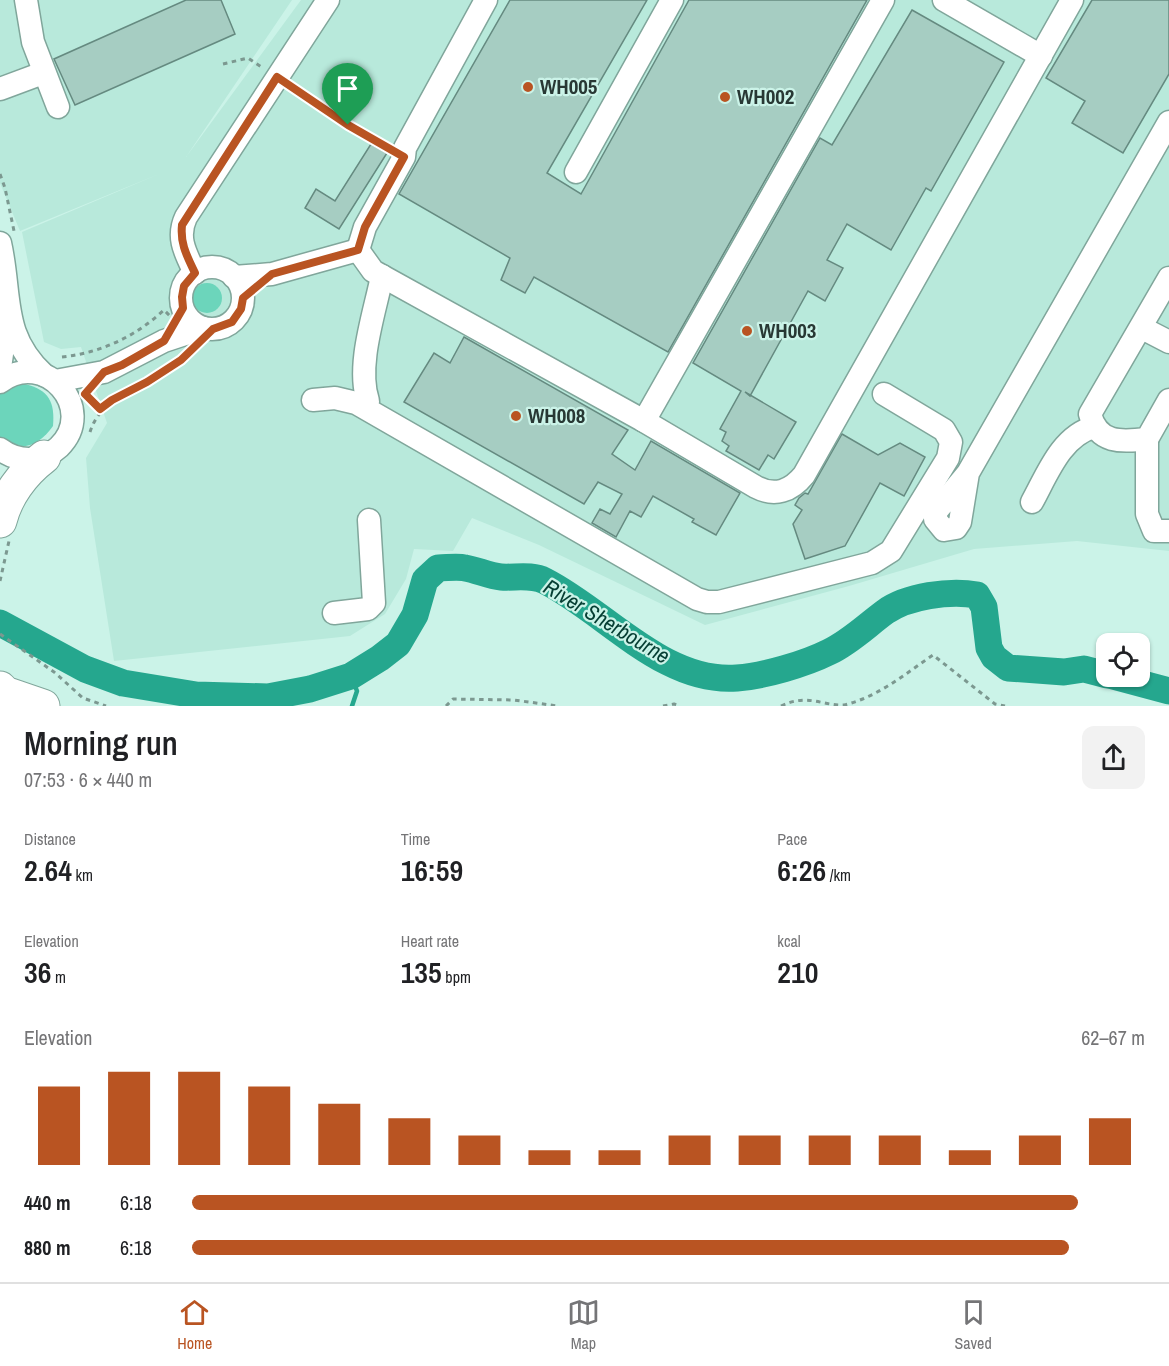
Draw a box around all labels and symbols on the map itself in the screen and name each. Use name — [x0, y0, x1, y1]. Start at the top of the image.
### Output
pin — [322, 63, 373, 125]
place label: WH005 — [540, 72, 598, 101]
marker: WH005 — [521, 80, 535, 94]
place label: WH002 — [737, 82, 794, 111]
marker: WH002 — [718, 90, 732, 104]
place label: WH003 — [759, 316, 816, 345]
marker: WH003 — [740, 324, 754, 338]
place label: WH008 — [528, 401, 585, 430]
marker: WH008 — [509, 409, 523, 423]
water label: River Sherbourne — [538, 571, 676, 671]

